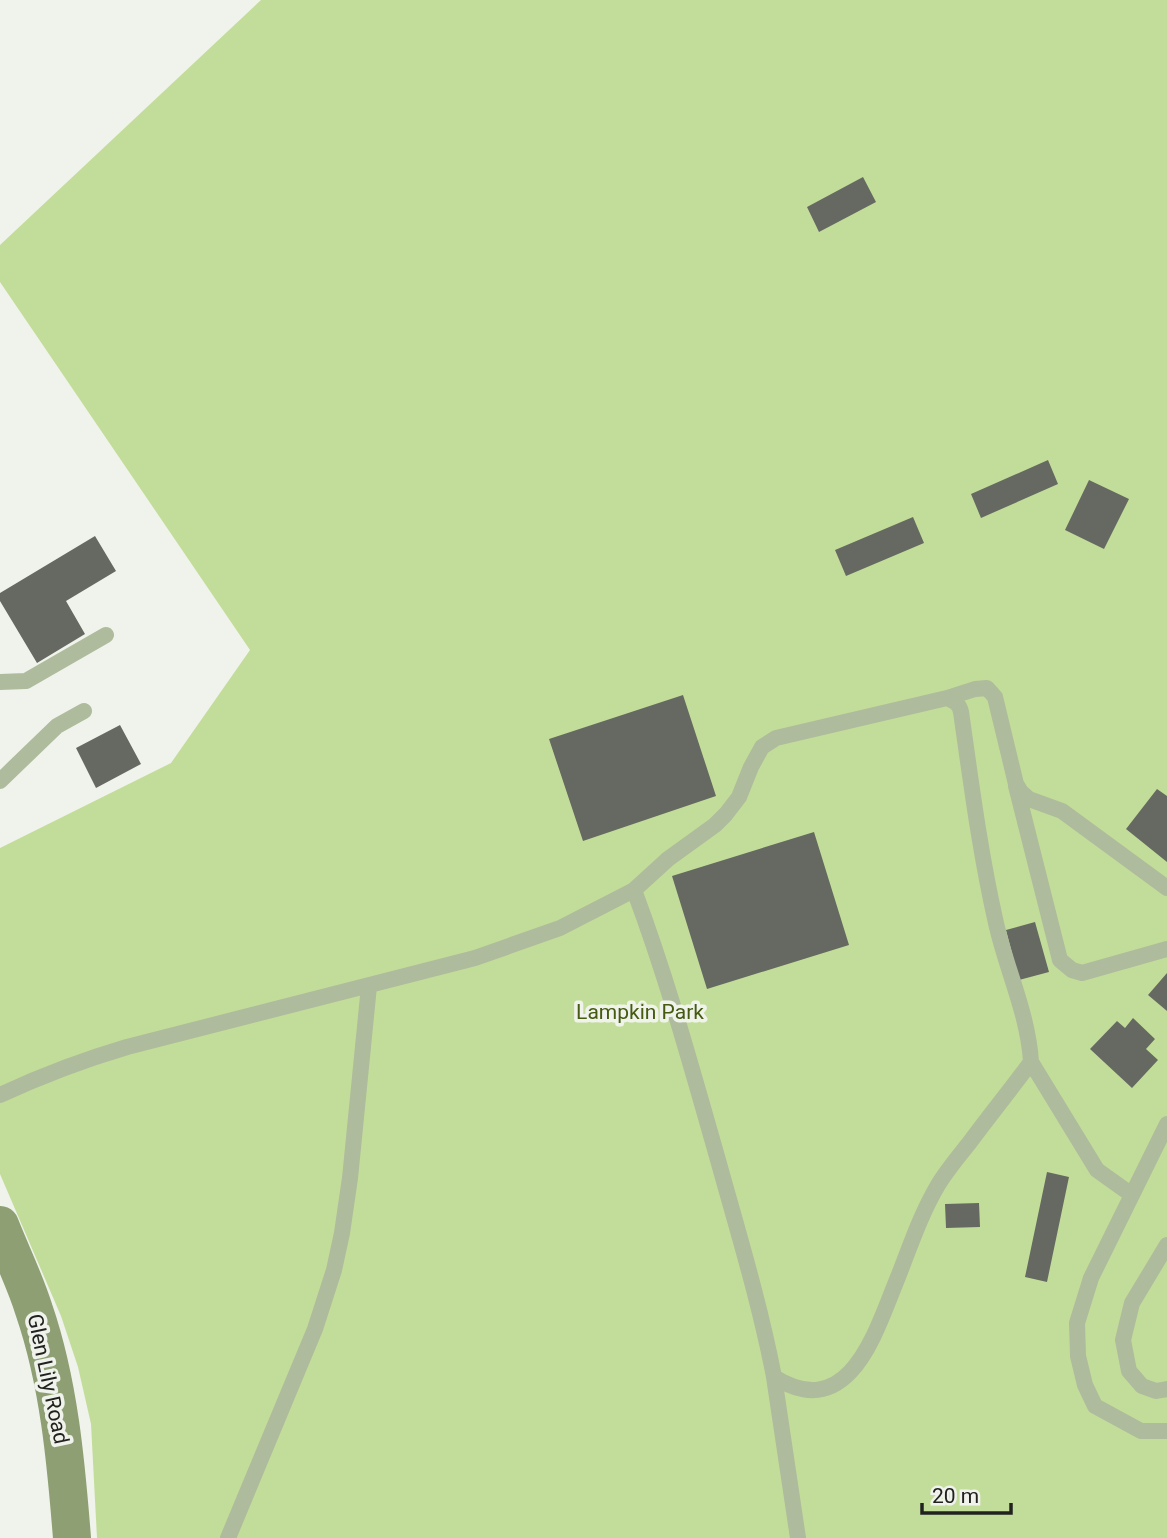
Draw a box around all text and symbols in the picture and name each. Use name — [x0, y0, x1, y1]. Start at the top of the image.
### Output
park label: Lampkin Park — [576, 1000, 704, 1024]
street label: Glen Lily Road — [23, 1312, 73, 1446]
scale bar — [922, 1472, 1011, 1516]
text: 20 m — [932, 1484, 979, 1508]

